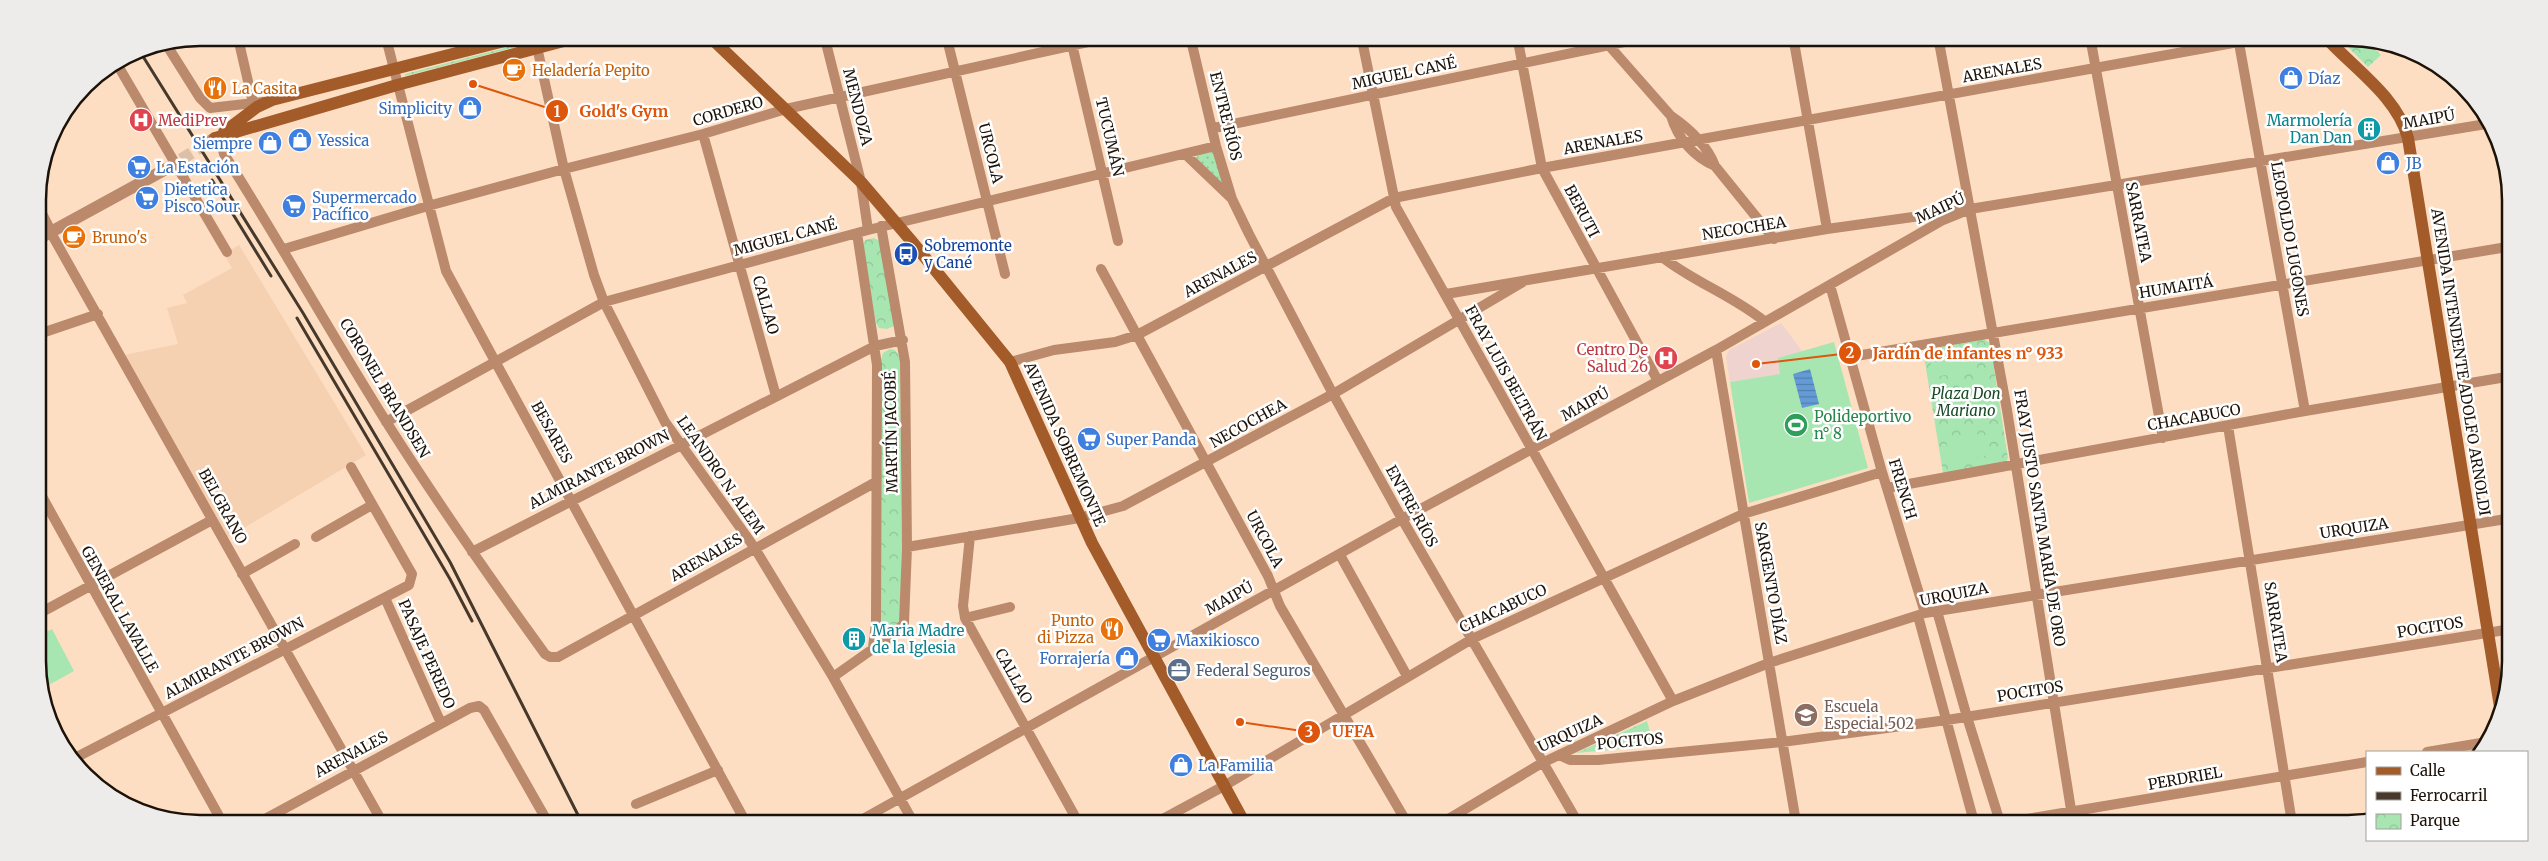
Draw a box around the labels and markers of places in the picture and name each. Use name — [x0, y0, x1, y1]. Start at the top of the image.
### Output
cafe icon: Heladería Pepito — [501, 57, 527, 83]
place label: Heladería Pepito — [532, 61, 650, 80]
shop icon: Díaz — [2278, 65, 2304, 91]
place label: Díaz — [2308, 69, 2340, 88]
restaurant icon: La Casita — [202, 75, 228, 101]
place label: La Casita — [232, 79, 297, 98]
shop icon: Simplicity — [457, 95, 483, 121]
callout: Gold's Gym — [544, 96, 678, 127]
place label: Simplicity — [378, 99, 452, 118]
hospital icon: MediPrev — [128, 107, 154, 133]
place label: MediPrev — [158, 111, 228, 130]
place label: Marmolería Dan Dan — [2267, 111, 2352, 147]
building icon: Marmolería Dan Dan — [2356, 116, 2382, 142]
shop icon: Yessica — [287, 127, 313, 153]
shop icon: Siempre — [257, 130, 283, 156]
place label: Yessica — [317, 131, 369, 150]
place label: Siempre — [193, 134, 252, 153]
shop icon: JB — [2375, 150, 2401, 176]
supermarket icon: La Estación — [126, 154, 152, 180]
place label: JB — [2405, 154, 2421, 173]
place label: La Estación — [156, 158, 240, 177]
place label: Dietetica Pisco Sour — [164, 180, 240, 216]
supermarket icon: Dietetica Pisco Sour — [134, 185, 160, 211]
place label: Supermercado Pacífico — [312, 188, 417, 224]
supermarket icon: Supermercado Pacífico — [281, 193, 307, 219]
cafe icon: Bruno's — [61, 224, 87, 250]
place label: Bruno's — [92, 228, 147, 247]
place label: Sobremonte y Cané — [924, 236, 1012, 272]
bus stop icon: Sobremonte y Cané — [893, 241, 919, 267]
callout: Jardín de infantes n° 933 — [1837, 338, 2073, 369]
place label: Centro De Salud 26 — [1577, 340, 1648, 376]
hospital icon: Centro De Salud 26 — [1653, 345, 1679, 371]
place label: Polideportivo n° 8 — [1814, 407, 1911, 443]
sports icon: Polideportivo n° 8 — [1783, 412, 1809, 438]
supermarket icon: Super Panda — [1076, 426, 1102, 452]
place label: Super Panda — [1106, 430, 1196, 449]
place label: Punto di Pizza — [1037, 611, 1094, 647]
restaurant icon: Punto di Pizza — [1099, 616, 1125, 642]
place label: Maria Madre de la Iglesia — [872, 621, 965, 657]
building icon: Maria Madre de la Iglesia — [841, 626, 867, 652]
supermarket icon: Maxikiosco — [1146, 627, 1172, 653]
place label: Maxikiosco — [1176, 631, 1260, 650]
shop icon: Forrajería — [1114, 645, 1140, 671]
place label: Forrajería — [1039, 649, 1110, 668]
office icon: Federal Seguros — [1166, 657, 1192, 683]
place label: Federal Seguros — [1196, 661, 1311, 680]
place label: Escuela Especial 502 — [1824, 697, 1914, 733]
school or university icon: Escuela Especial 502 — [1793, 702, 1819, 728]
callout: UFFA — [1297, 716, 1383, 747]
shop icon: La Familia — [1168, 752, 1194, 778]
place label: La Familia — [1198, 756, 1273, 775]

